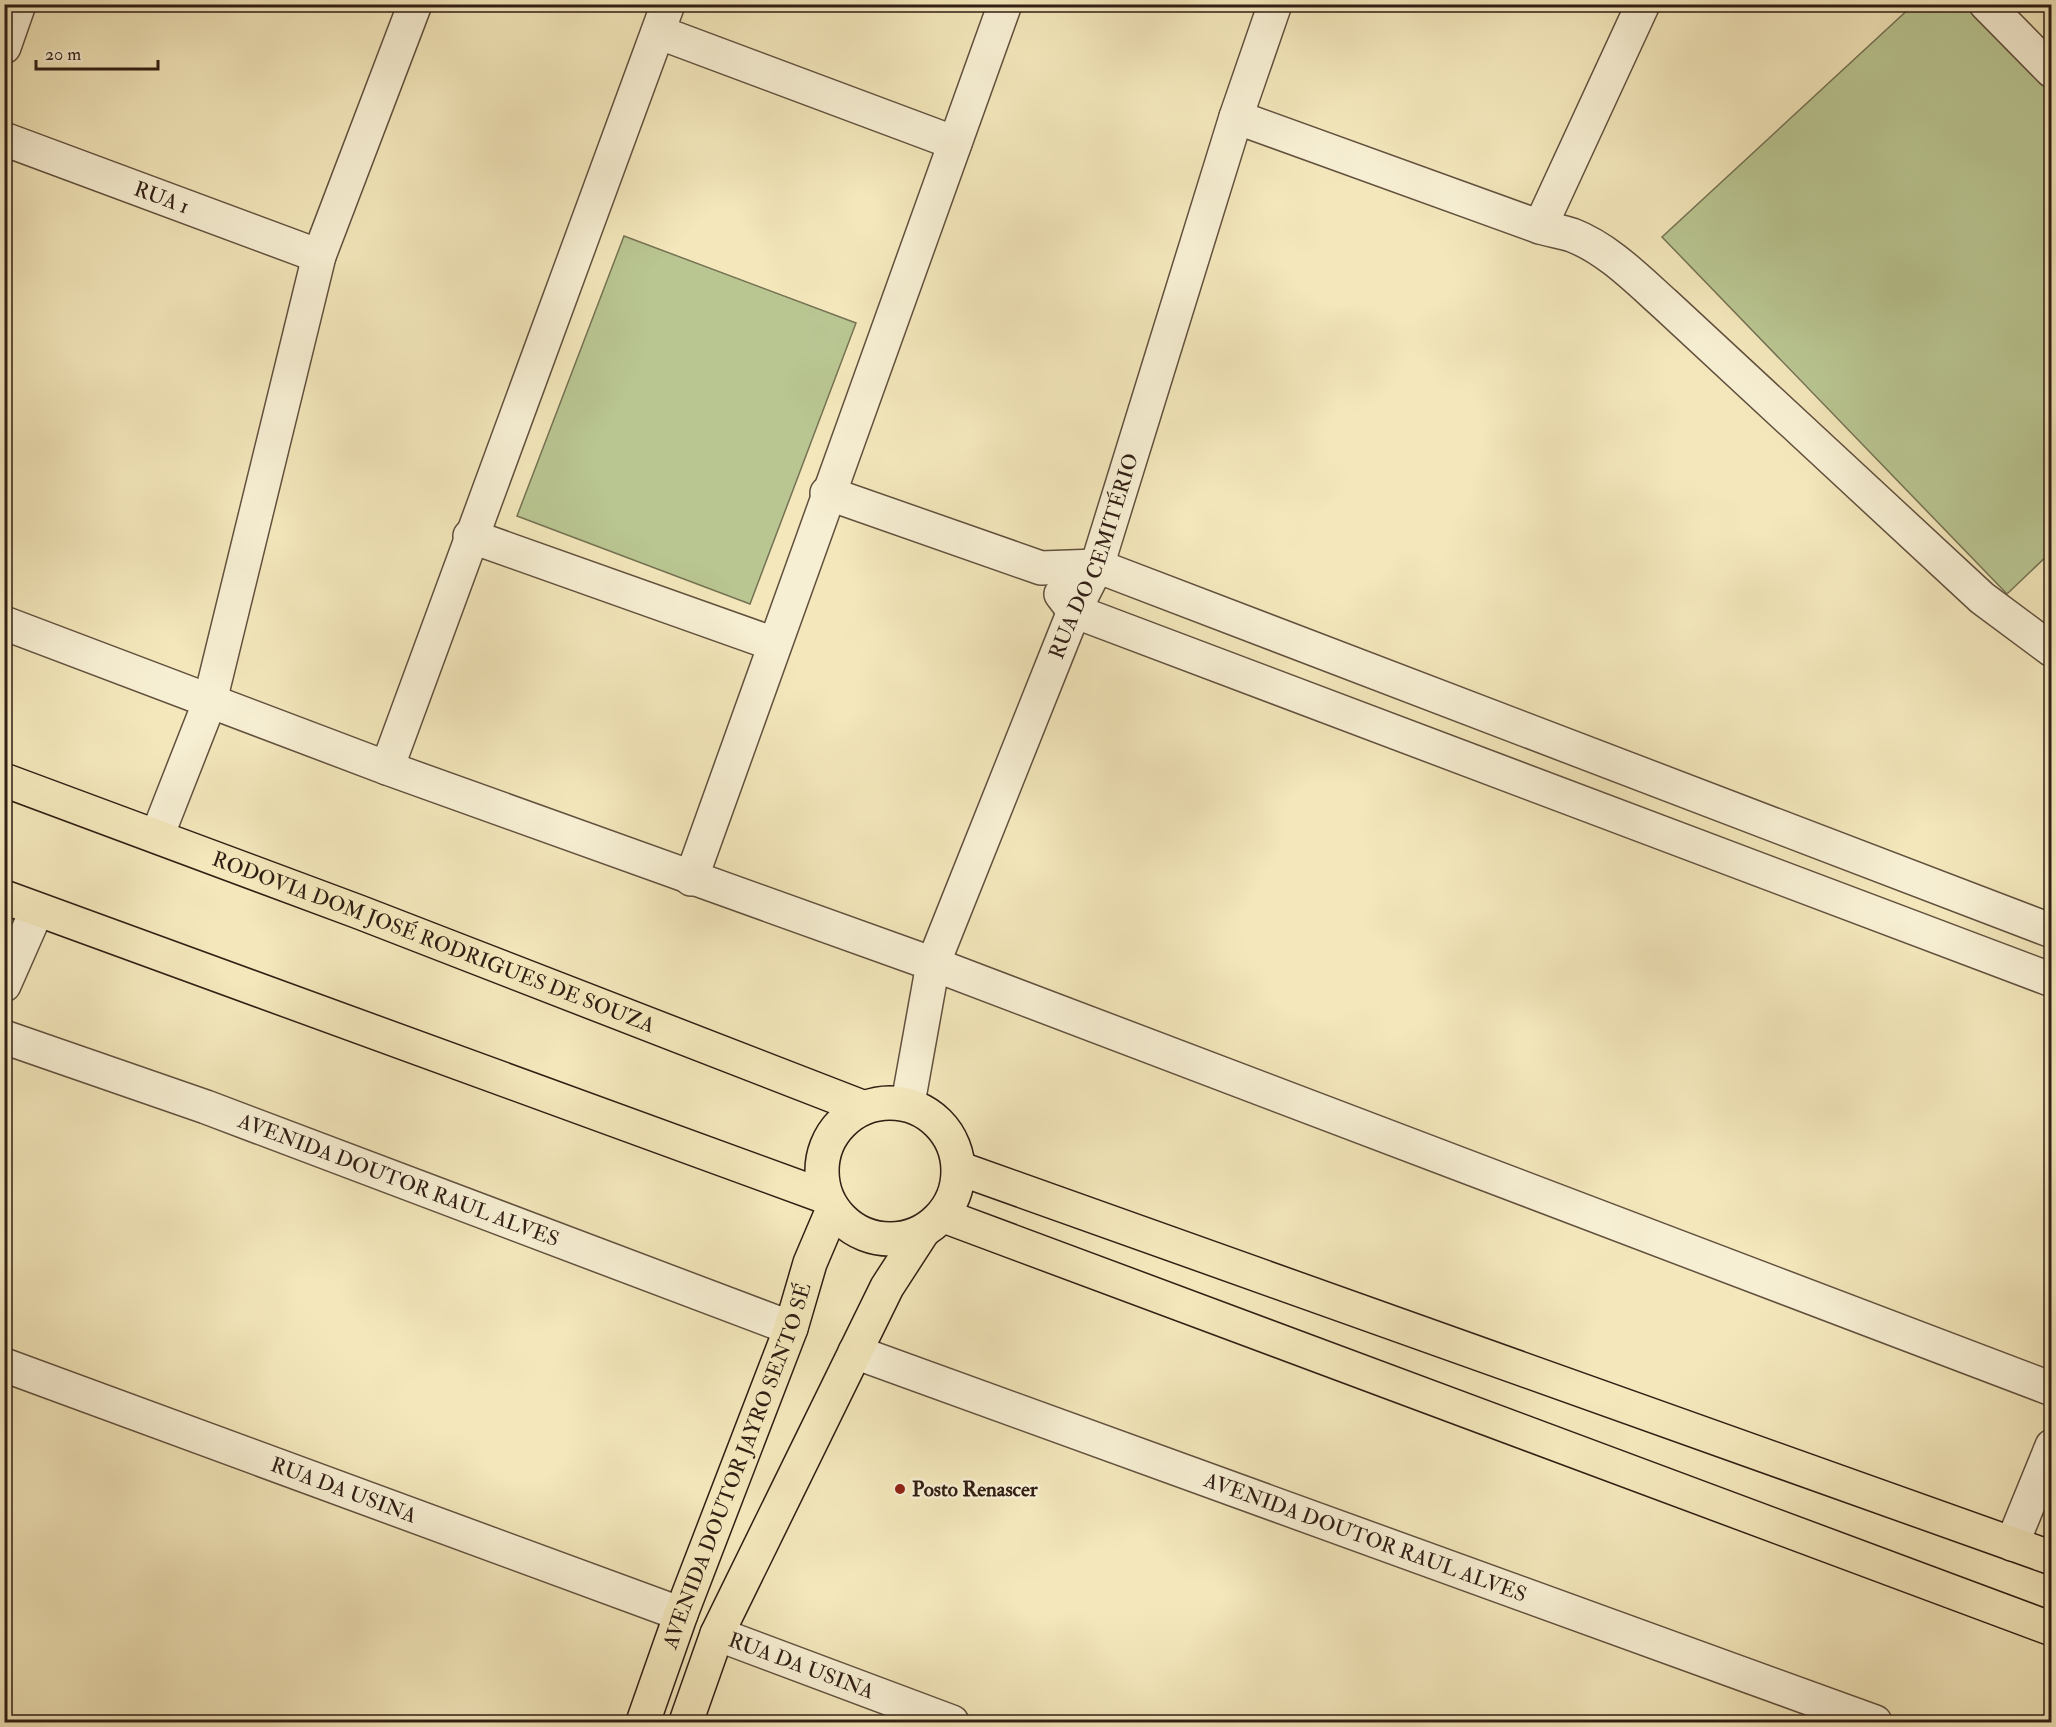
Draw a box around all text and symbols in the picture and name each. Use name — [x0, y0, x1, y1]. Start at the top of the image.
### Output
scale bar — [36, 33, 158, 71]
text: 20 m — [45, 43, 81, 66]
street label: RUA 1 — [130, 175, 193, 221]
street label: RUA DO CEMITÉRIO — [1043, 450, 1145, 663]
street label: RODOVIA DOM JOSÉ RODRIGUES DE SOUZA — [208, 846, 658, 1039]
street label: AVENIDA DOUTOR RAUL ALVES — [233, 1107, 563, 1253]
street label: AVENIDA DOUTOR JAYRO SENTO SÉ — [656, 1280, 818, 1654]
street label: RUA DA USINA — [267, 1451, 420, 1530]
street label: AVENIDA DOUTOR RAUL ALVES — [1199, 1466, 1530, 1608]
place label: Posto Renascer — [912, 1476, 1039, 1503]
marker: Posto Renascer — [893, 1482, 907, 1496]
street label: RUA DA USINA — [725, 1626, 878, 1706]

